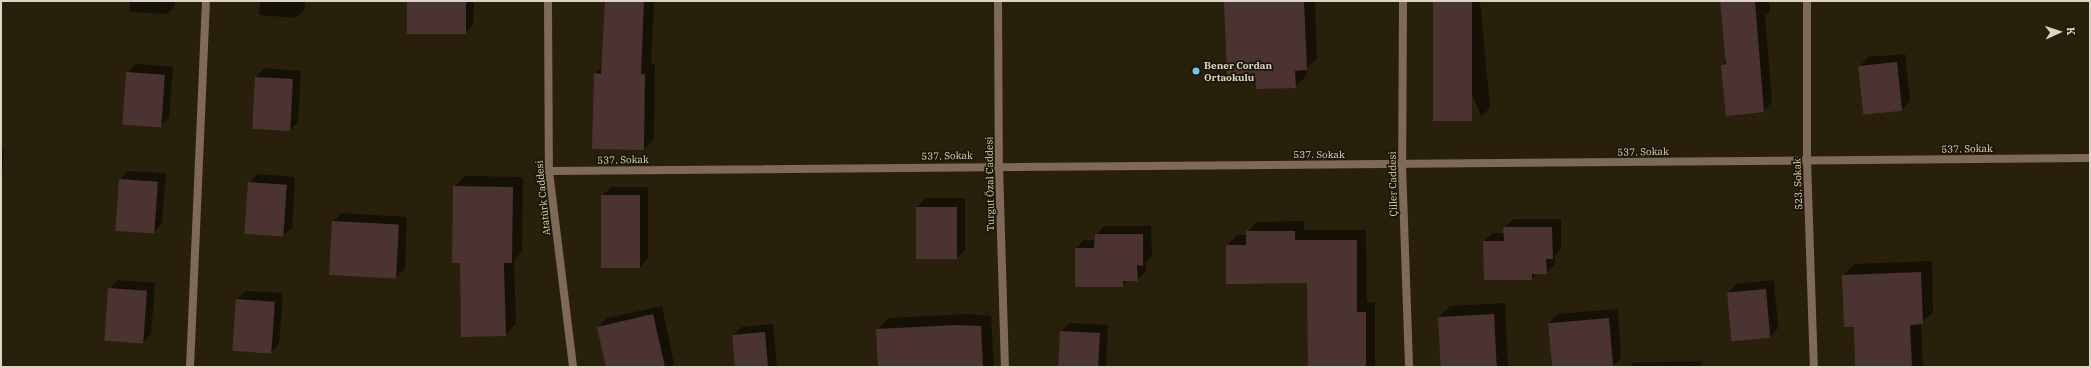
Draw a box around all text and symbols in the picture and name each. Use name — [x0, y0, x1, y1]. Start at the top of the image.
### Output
north arrow — [2039, 12, 2079, 52]
text: K — [2064, 27, 2078, 36]
place label: Bener Cordan Ortaokulu — [1204, 59, 1272, 82]
marker: Bener Cordan Ortaokulu — [1191, 66, 1201, 76]
street label: Turgut Özal Caddesi — [983, 136, 997, 232]
street label: 537. Sokak — [1941, 143, 1993, 155]
street label: 537. Sokak — [1617, 146, 1669, 158]
street label: 537. Sokak — [1293, 149, 1345, 161]
street label: 537. Sokak — [921, 150, 973, 162]
street label: Çiller Caddesi — [1386, 151, 1400, 217]
street label: 537. Sokak — [597, 154, 649, 166]
street label: 523. Sokak — [1791, 158, 1805, 210]
street label: Atatürk Caddesi — [533, 160, 553, 236]

